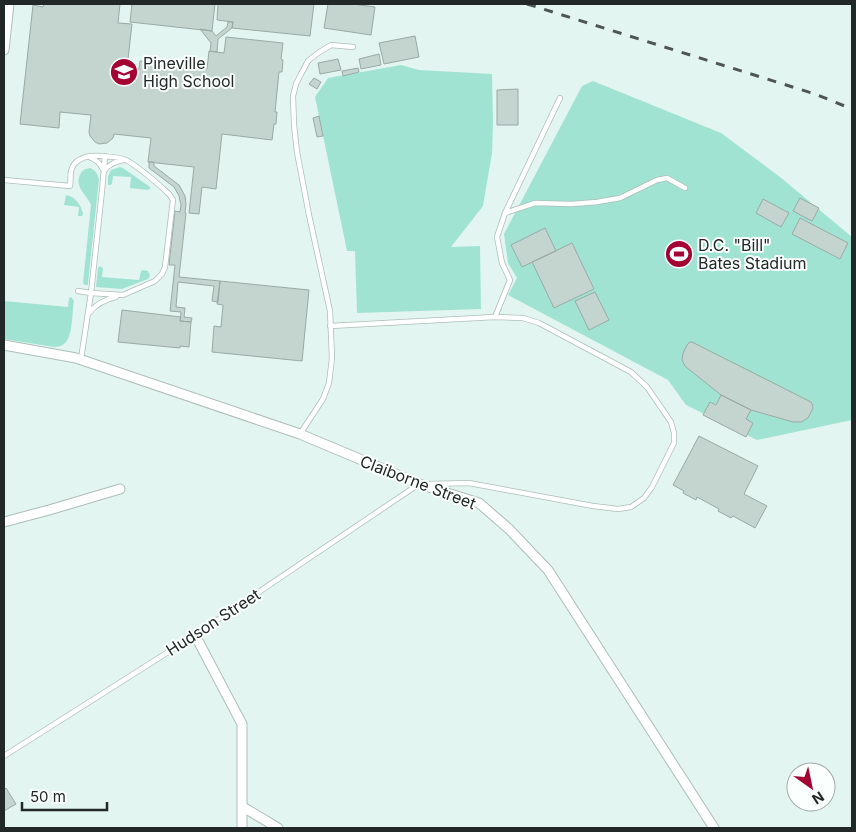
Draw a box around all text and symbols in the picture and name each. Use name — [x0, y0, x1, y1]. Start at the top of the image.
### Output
place label: Pineville High School — [143, 53, 234, 91]
school or university icon: Pineville High School — [109, 57, 139, 87]
place label: D.C. "Bill" Bates Stadium — [698, 235, 807, 273]
sports icon: D.C. "Bill" Bates Stadium — [664, 239, 694, 269]
street label: Claiborne Street — [357, 451, 479, 513]
street label: Hudson Street — [162, 584, 264, 660]
north arrow — [786, 762, 836, 812]
scale bar — [22, 780, 108, 812]
text: 50 m — [30, 787, 66, 806]
text: N — [809, 788, 827, 808]

